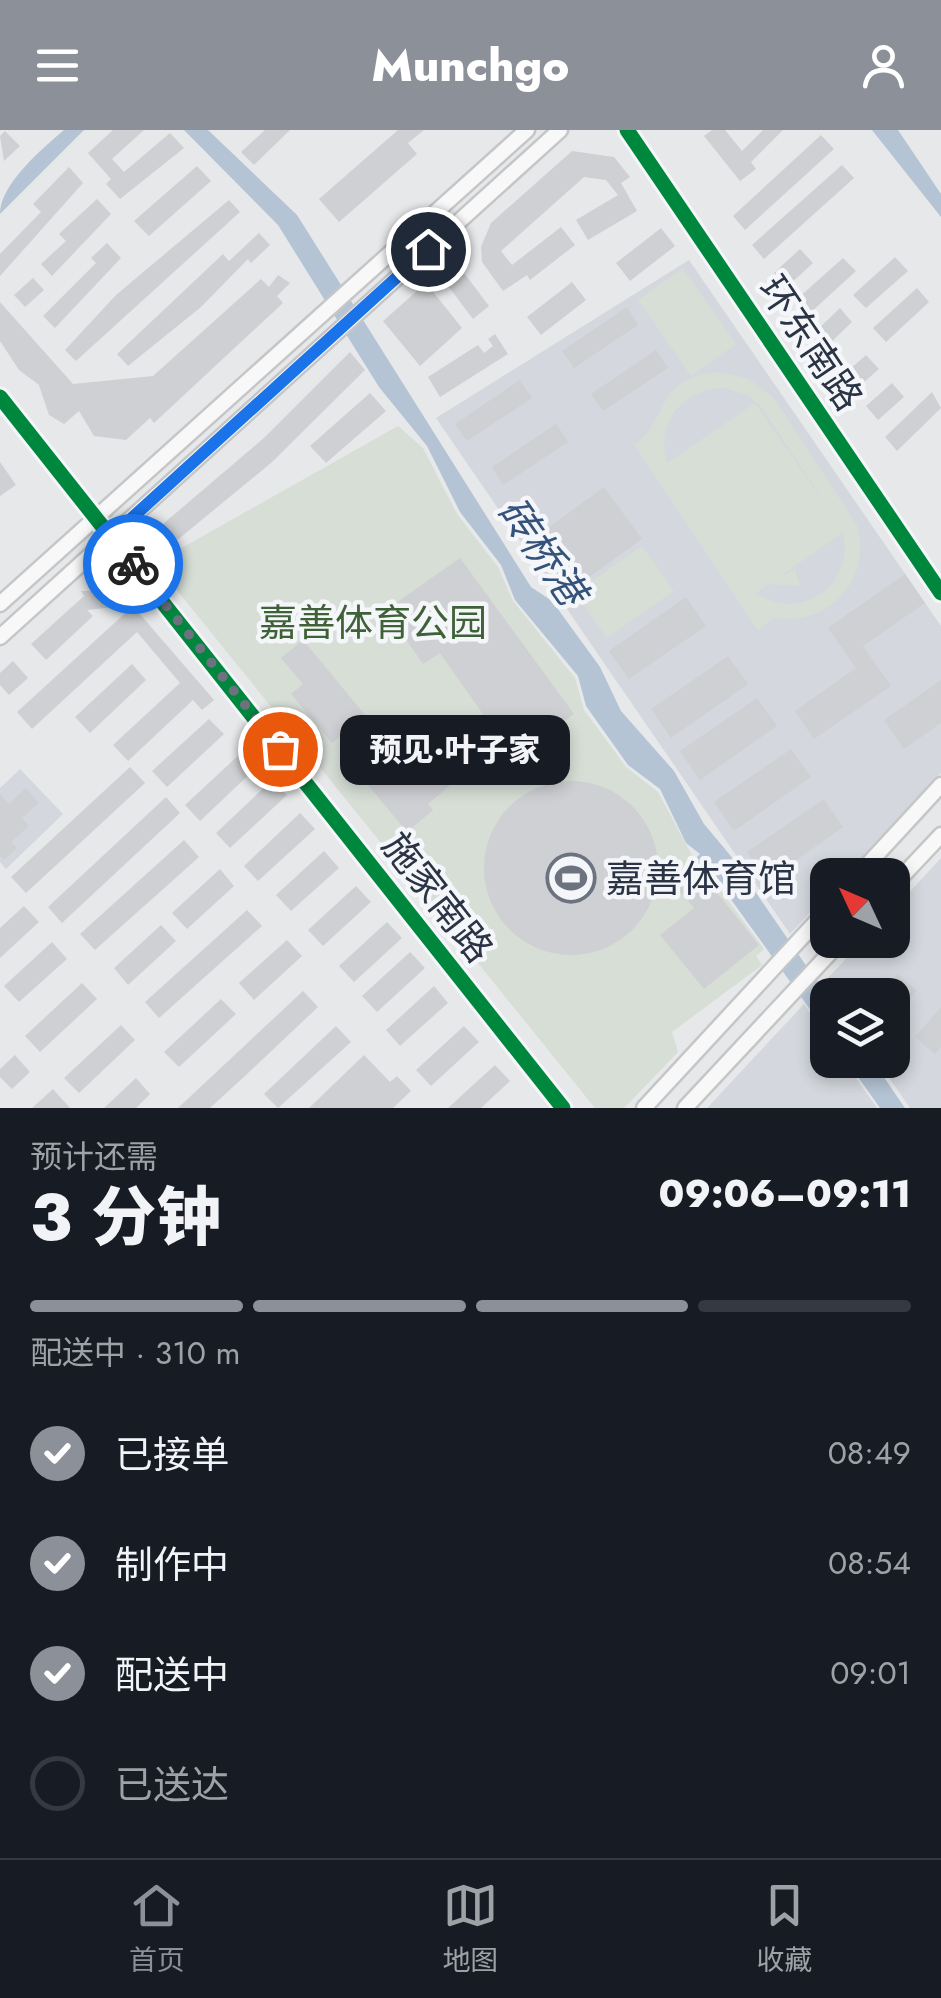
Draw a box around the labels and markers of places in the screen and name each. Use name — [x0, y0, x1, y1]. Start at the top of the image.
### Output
pin — [386, 207, 471, 292]
pin — [238, 707, 323, 792]
callout: 预见·叶子家 — [340, 714, 570, 784]
place label: 嘉善体育馆 — [606, 851, 796, 906]
sports icon: 嘉善体育馆 — [545, 852, 597, 904]

